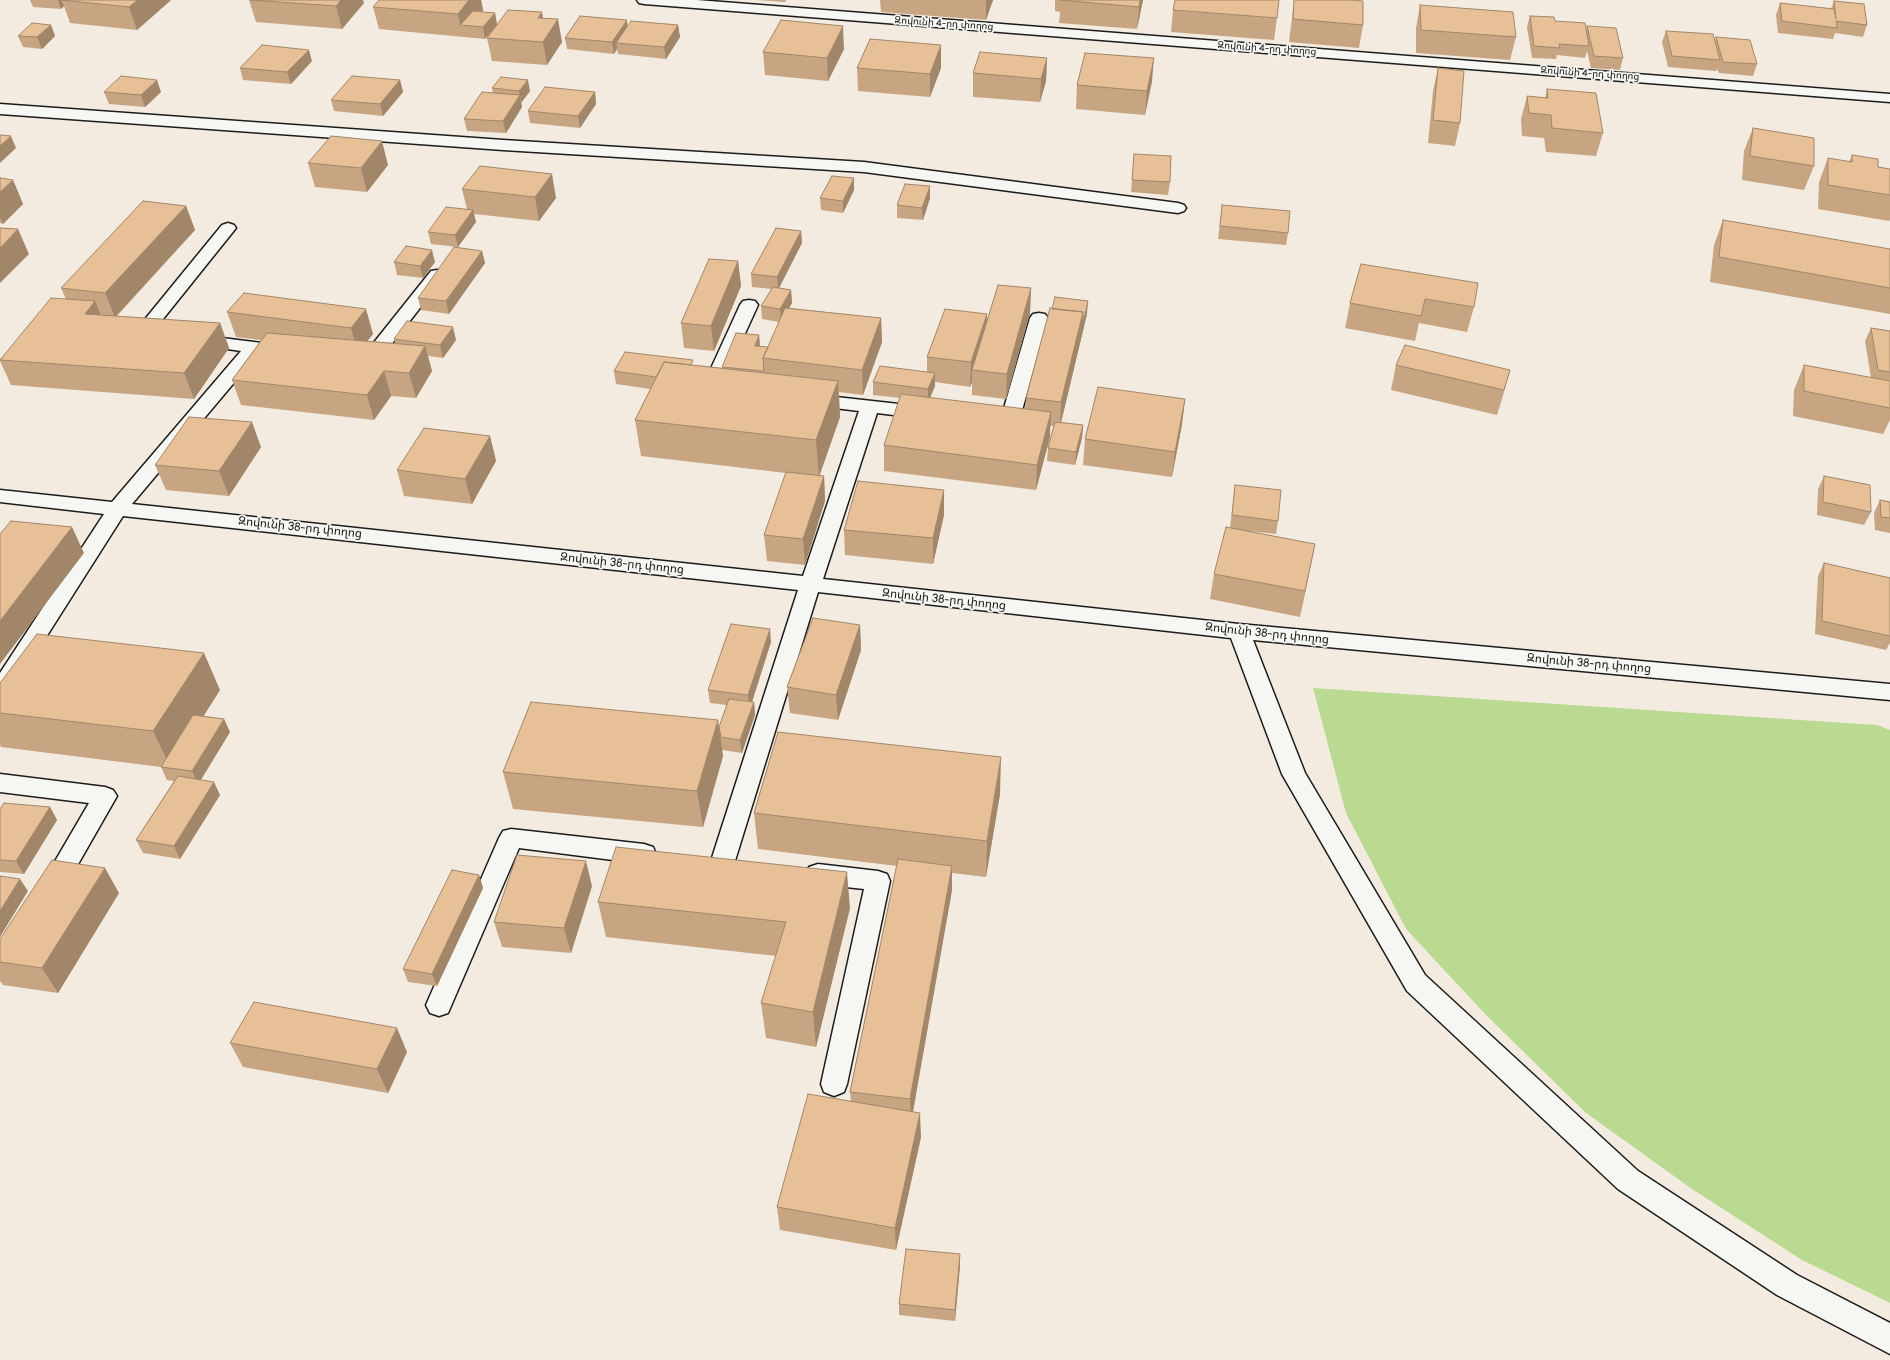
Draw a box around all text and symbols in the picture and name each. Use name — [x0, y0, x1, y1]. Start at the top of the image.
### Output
street label: Զովունի 4-րդ փողոց — [894, 15, 994, 33]
street label: Զովունի 4-րդ փողոց — [1217, 40, 1317, 58]
street label: Զովունի 4-րդ փողոց — [1540, 65, 1640, 83]
street label: Զովունի 38-րդ փողոց — [237, 514, 363, 542]
street label: Զովունի 38-րդ փողոց — [559, 550, 685, 578]
street label: Զովունի 38-րդ փողոց — [881, 586, 1007, 614]
street label: Զովունի 38-րդ փողոց — [1204, 620, 1330, 648]
street label: Զովունի 38-րդ փողոց — [1526, 651, 1652, 677]

